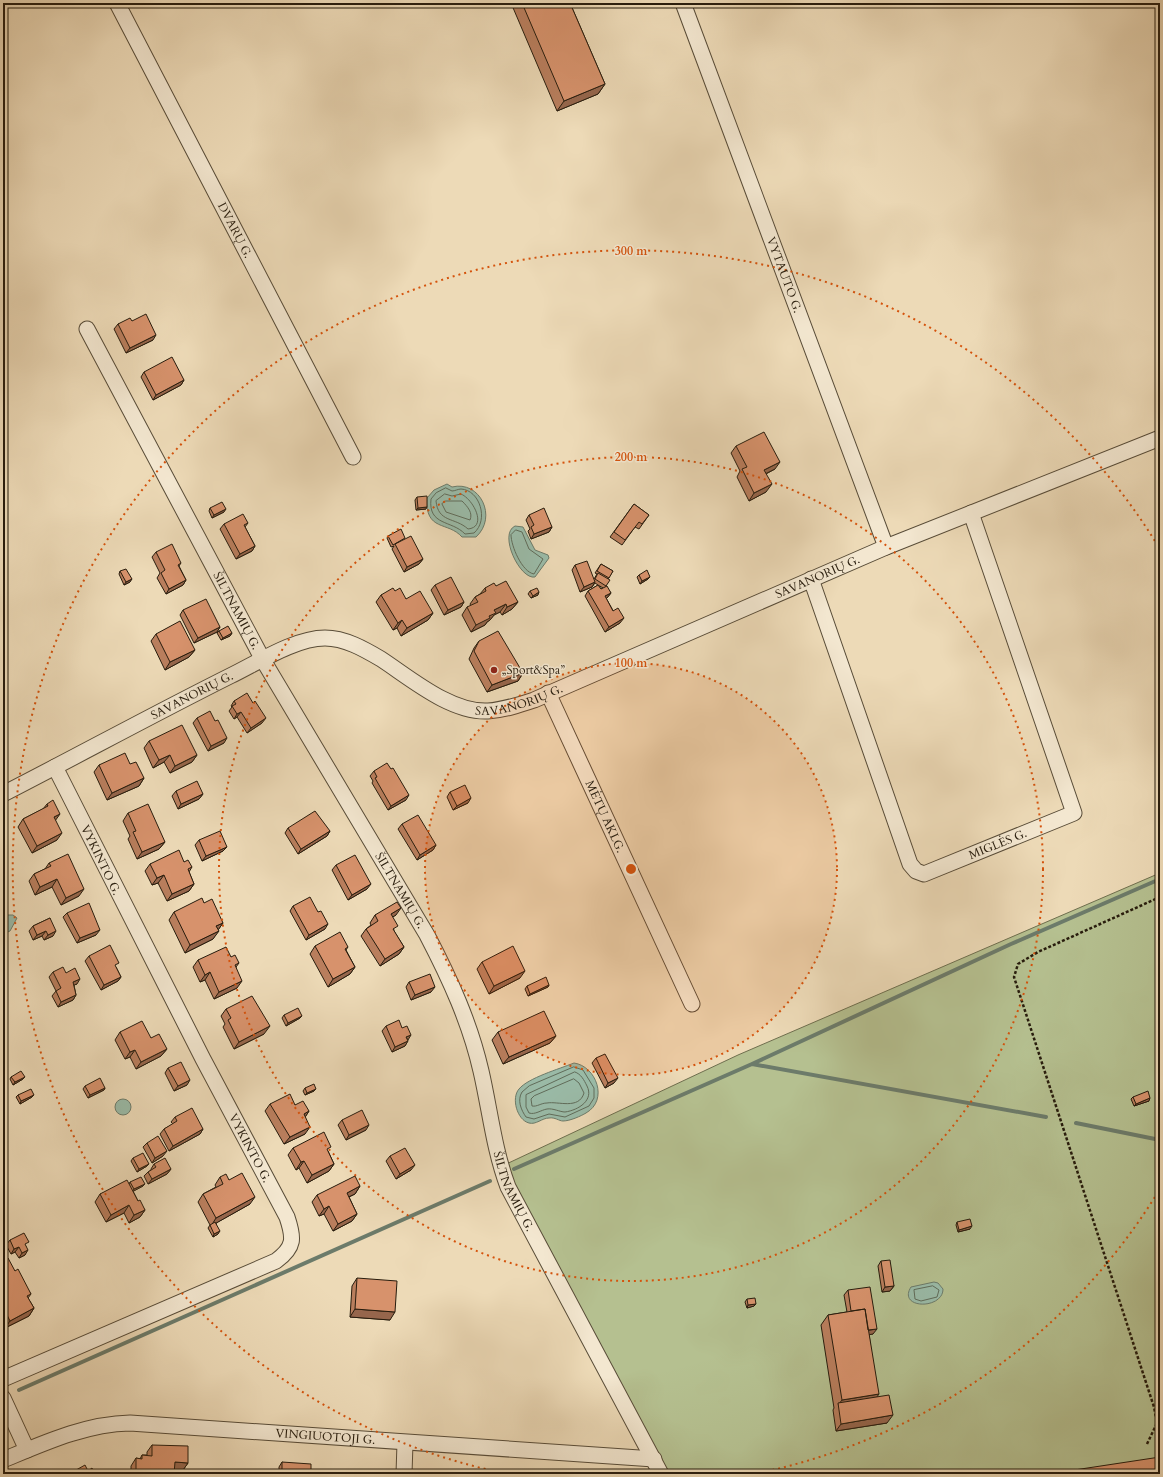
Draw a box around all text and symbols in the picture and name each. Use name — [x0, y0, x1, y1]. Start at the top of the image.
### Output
street label: DVARŲ G. — [214, 199, 256, 261]
street label: VYTAUTO G. — [763, 234, 806, 315]
text: 300 m — [615, 243, 648, 259]
text: 200 m — [615, 449, 648, 465]
street label: SAVANORIŲ G. — [773, 551, 862, 602]
street label: ŠILTNAMIŲ G. — [210, 568, 264, 652]
text: 100 m — [615, 655, 648, 671]
place label: „Sport&Spa” — [502, 662, 565, 678]
marker: „Sport&Spa” — [489, 665, 499, 675]
street label: SAVANORIŲ G. — [148, 668, 236, 723]
street label: SAVANORIŲ G. — [474, 681, 565, 719]
street label: MĖTŲ AKLG. — [582, 778, 629, 855]
street label: VYKINTO G. — [77, 822, 125, 898]
street label: MIGLĖS G. — [966, 825, 1029, 863]
street label: ŠILTNAMIŲ G. — [371, 849, 429, 931]
centre of rings — [624, 862, 638, 876]
street label: VYKINTO G. — [225, 1111, 275, 1185]
street label: ŠILTNAMIŲ G. — [490, 1149, 538, 1234]
street label: VINGIUOTOJI G. — [275, 1425, 376, 1448]

